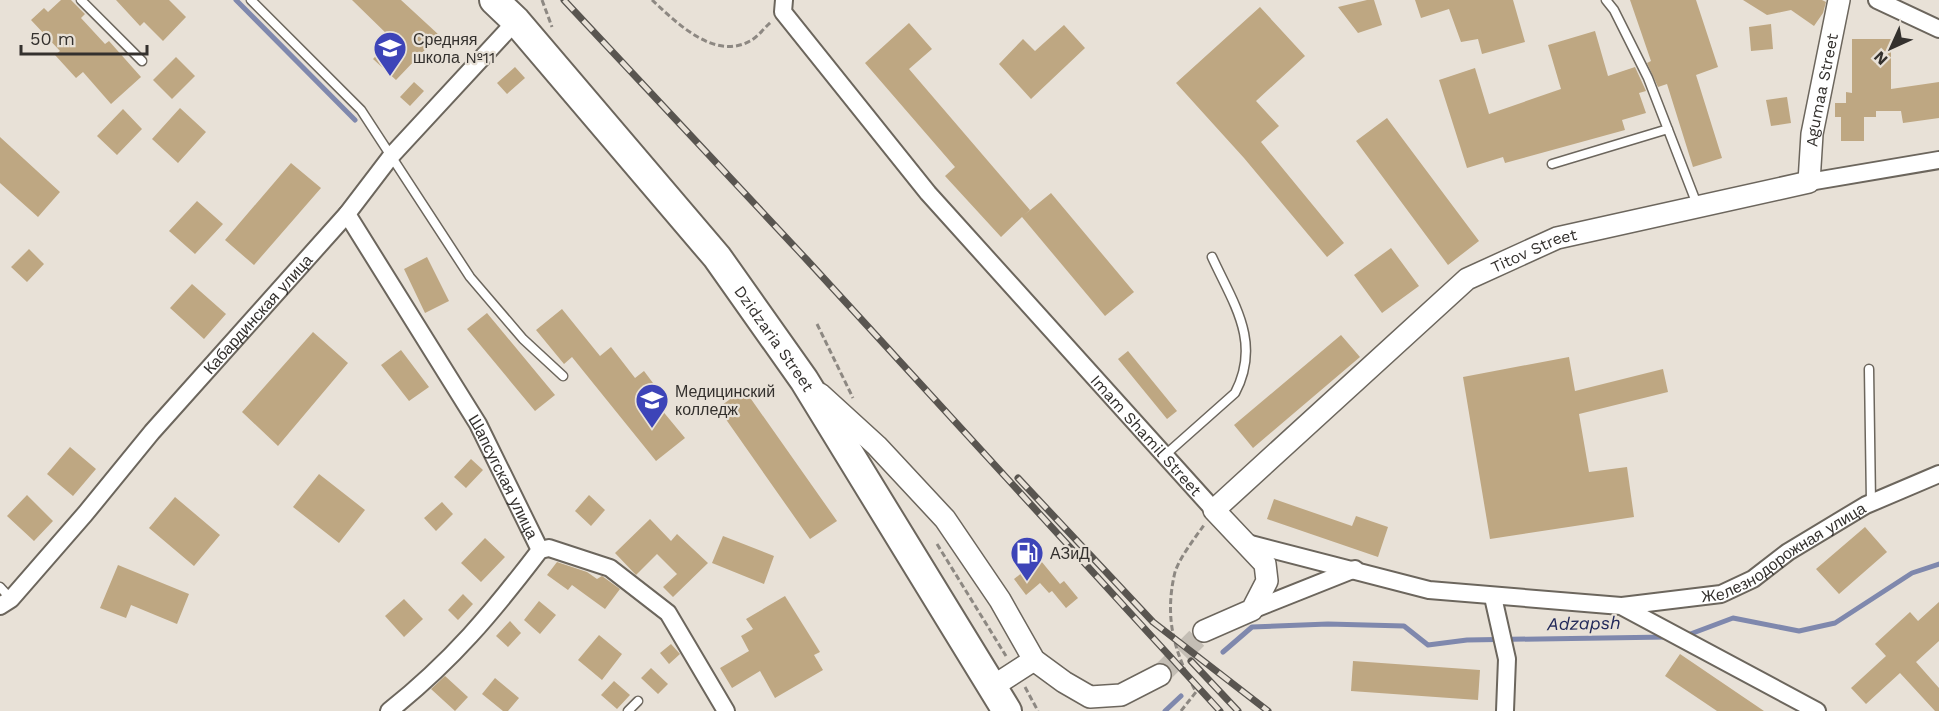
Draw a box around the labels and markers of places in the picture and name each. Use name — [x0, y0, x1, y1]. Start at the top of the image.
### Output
school or university icon: Средняя школа №11 — [372, 30, 408, 77]
place label: Средняя школа №11 — [413, 30, 495, 67]
school or university icon: Медицинский колледж — [634, 382, 670, 429]
place label: Медицинский колледж — [675, 382, 775, 419]
fuel station icon: АЗиД — [1009, 535, 1045, 582]
place label: АЗиД — [1050, 544, 1090, 563]

